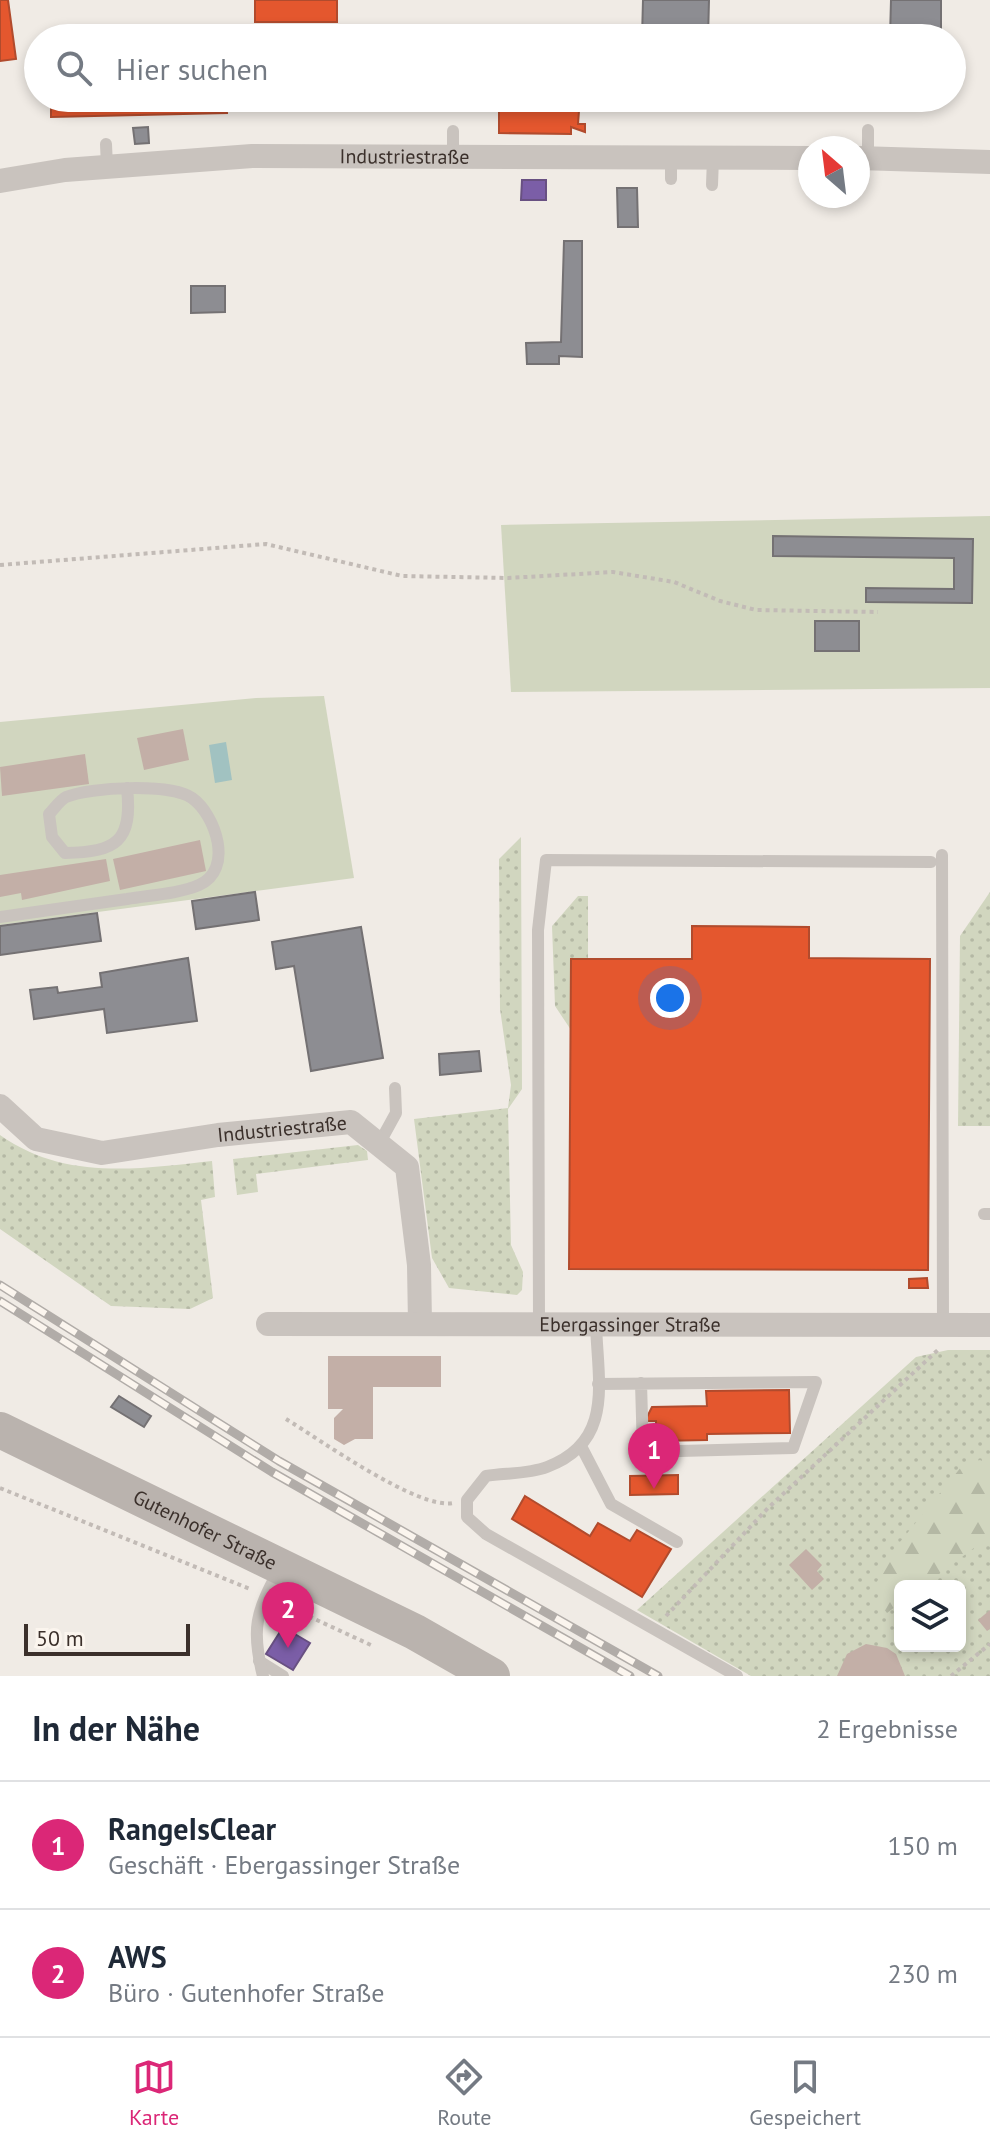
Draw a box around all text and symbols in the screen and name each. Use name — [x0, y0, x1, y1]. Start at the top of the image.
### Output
search box — [24, 24, 966, 112]
icon: search — [52, 46, 96, 90]
text: Hier suchen — [116, 49, 268, 88]
north arrow — [798, 136, 870, 208]
street label: Industriestraße — [340, 143, 470, 170]
your location — [650, 978, 690, 1018]
street label: Industriestraße — [216, 1109, 348, 1148]
street label: Ebergassinger Straße — [539, 1311, 721, 1338]
pin: 1 — [628, 1423, 680, 1489]
street label: Gutenhofer Straße — [129, 1484, 281, 1576]
map controls — [894, 1580, 966, 1652]
button: layers — [894, 1580, 966, 1652]
pin: 2 — [262, 1582, 314, 1648]
scale bar — [24, 1620, 190, 1656]
text: 50 m — [36, 1624, 84, 1652]
text: In der Nähe — [32, 1706, 200, 1750]
text: 2 Ergebnisse — [817, 1712, 958, 1745]
text: RangeIsClear — [108, 1809, 276, 1848]
text: 1 — [51, 1829, 65, 1862]
text: 150 m — [887, 1829, 958, 1862]
text: Geschäft · Ebergassinger Straße — [108, 1848, 460, 1881]
text: AWS — [108, 1937, 167, 1976]
text: 2 — [51, 1957, 65, 1990]
text: 230 m — [887, 1957, 958, 1990]
text: Büro · Gutenhofer Straße — [108, 1976, 384, 2009]
tab: Karte — [129, 2055, 179, 2131]
tab: Route — [437, 2055, 491, 2131]
tab: Gespeichert — [749, 2055, 861, 2131]

